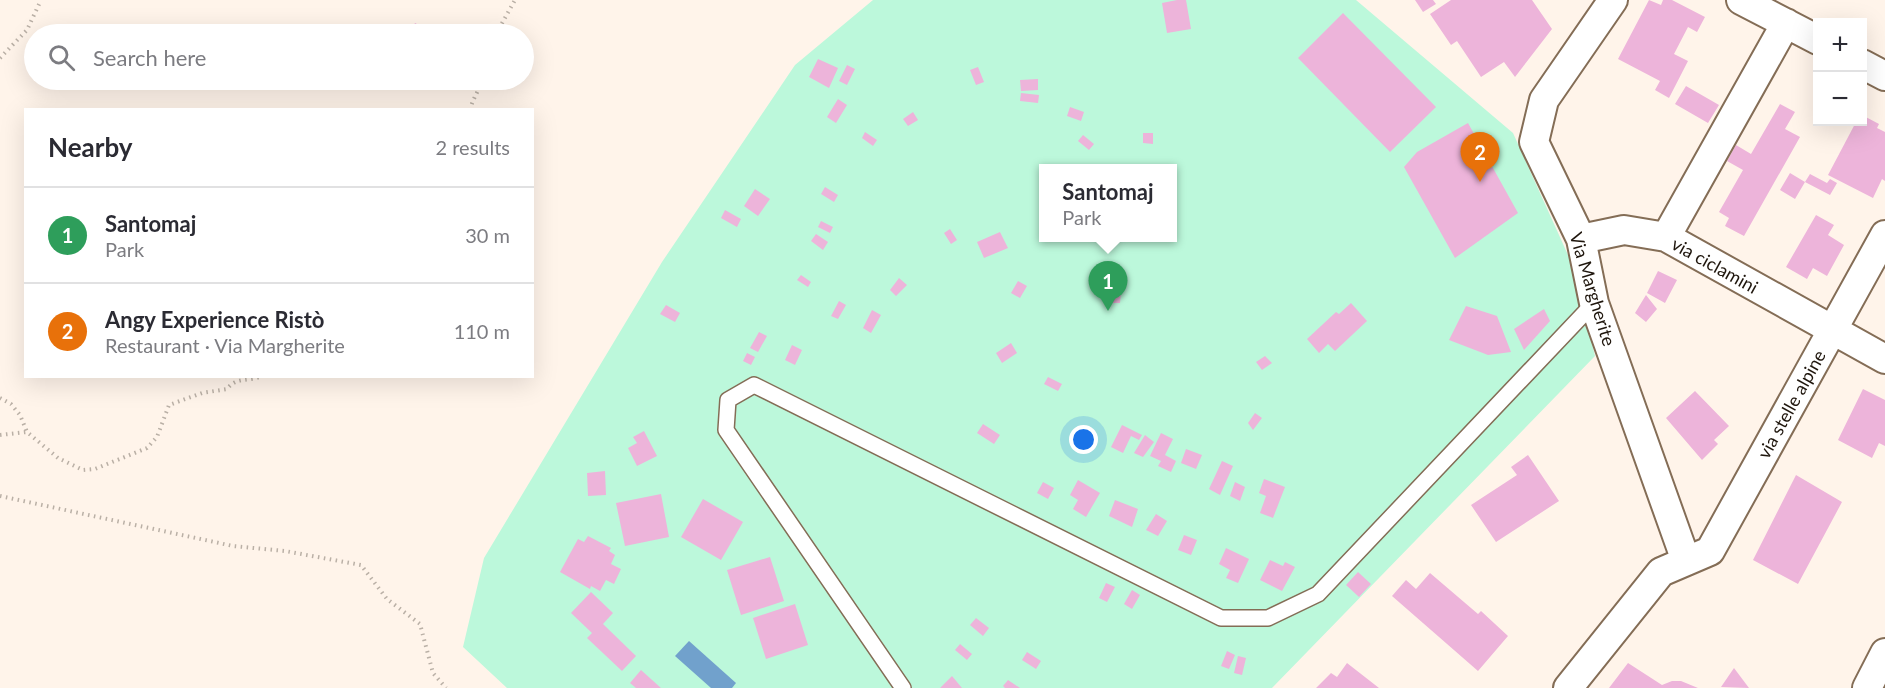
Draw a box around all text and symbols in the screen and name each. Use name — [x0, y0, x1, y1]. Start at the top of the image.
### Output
map controls — [1813, 18, 1867, 126]
button: + — [1813, 18, 1867, 72]
search box — [24, 24, 534, 90]
icon: search — [45, 41, 78, 74]
text: Search here — [93, 44, 206, 71]
button: − — [1813, 72, 1867, 126]
text: Nearby — [48, 131, 133, 163]
pin: 2 — [1460, 132, 1500, 182]
text: 2 results — [435, 135, 510, 159]
popup — [1039, 164, 1177, 242]
text: Santomaj — [1062, 178, 1154, 205]
text: Park — [1062, 205, 1101, 229]
text: Santomaj — [105, 210, 196, 237]
text: 1 — [62, 223, 73, 247]
text: 30 m — [465, 223, 510, 247]
street label: Via Margherite — [1565, 230, 1621, 348]
street label: via ciclamini — [1668, 232, 1762, 298]
text: Park — [105, 237, 144, 261]
pin: 1 — [1088, 262, 1128, 311]
text: Angy Experience Ristò — [105, 306, 325, 333]
text: 2 — [62, 319, 73, 343]
text: 110 m — [454, 319, 510, 343]
text: Restaurant · Via Margherite — [105, 333, 345, 357]
street label: via stelle alpine — [1752, 346, 1830, 462]
your location — [1069, 425, 1098, 454]

